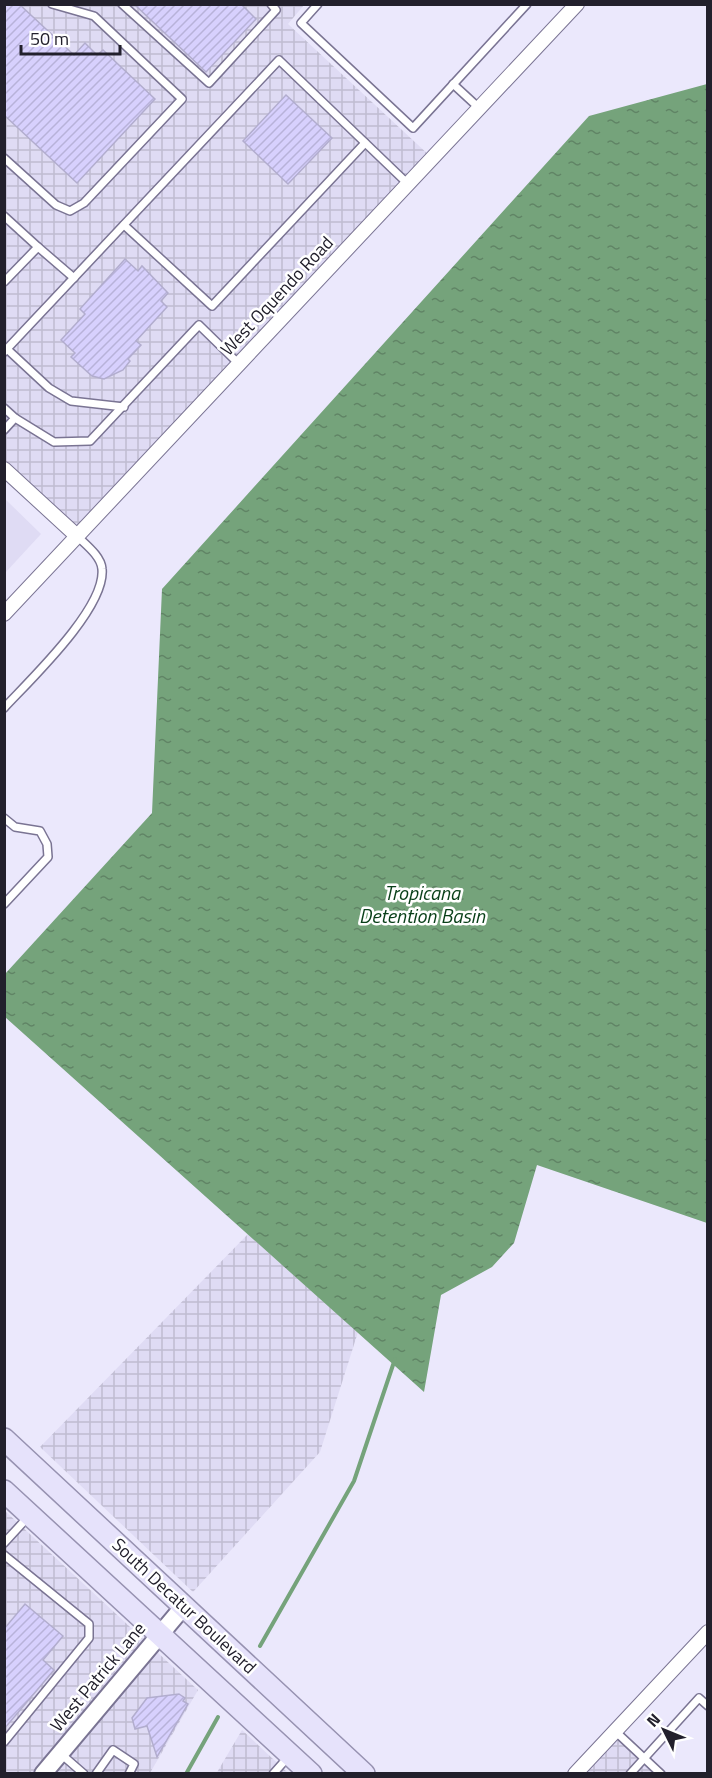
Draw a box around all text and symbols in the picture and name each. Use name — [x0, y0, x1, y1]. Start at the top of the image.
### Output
scale bar — [21, 18, 120, 56]
text: 50 m — [30, 25, 69, 52]
street label: West Oquendo Road — [214, 230, 339, 362]
water label: Tropicana Detention Basin — [359, 877, 486, 931]
street label: South Decatur Boulevard — [106, 1531, 263, 1680]
street label: West Patrick Lane — [43, 1616, 152, 1738]
north arrow — [634, 1700, 694, 1760]
text: N — [640, 1708, 666, 1732]

